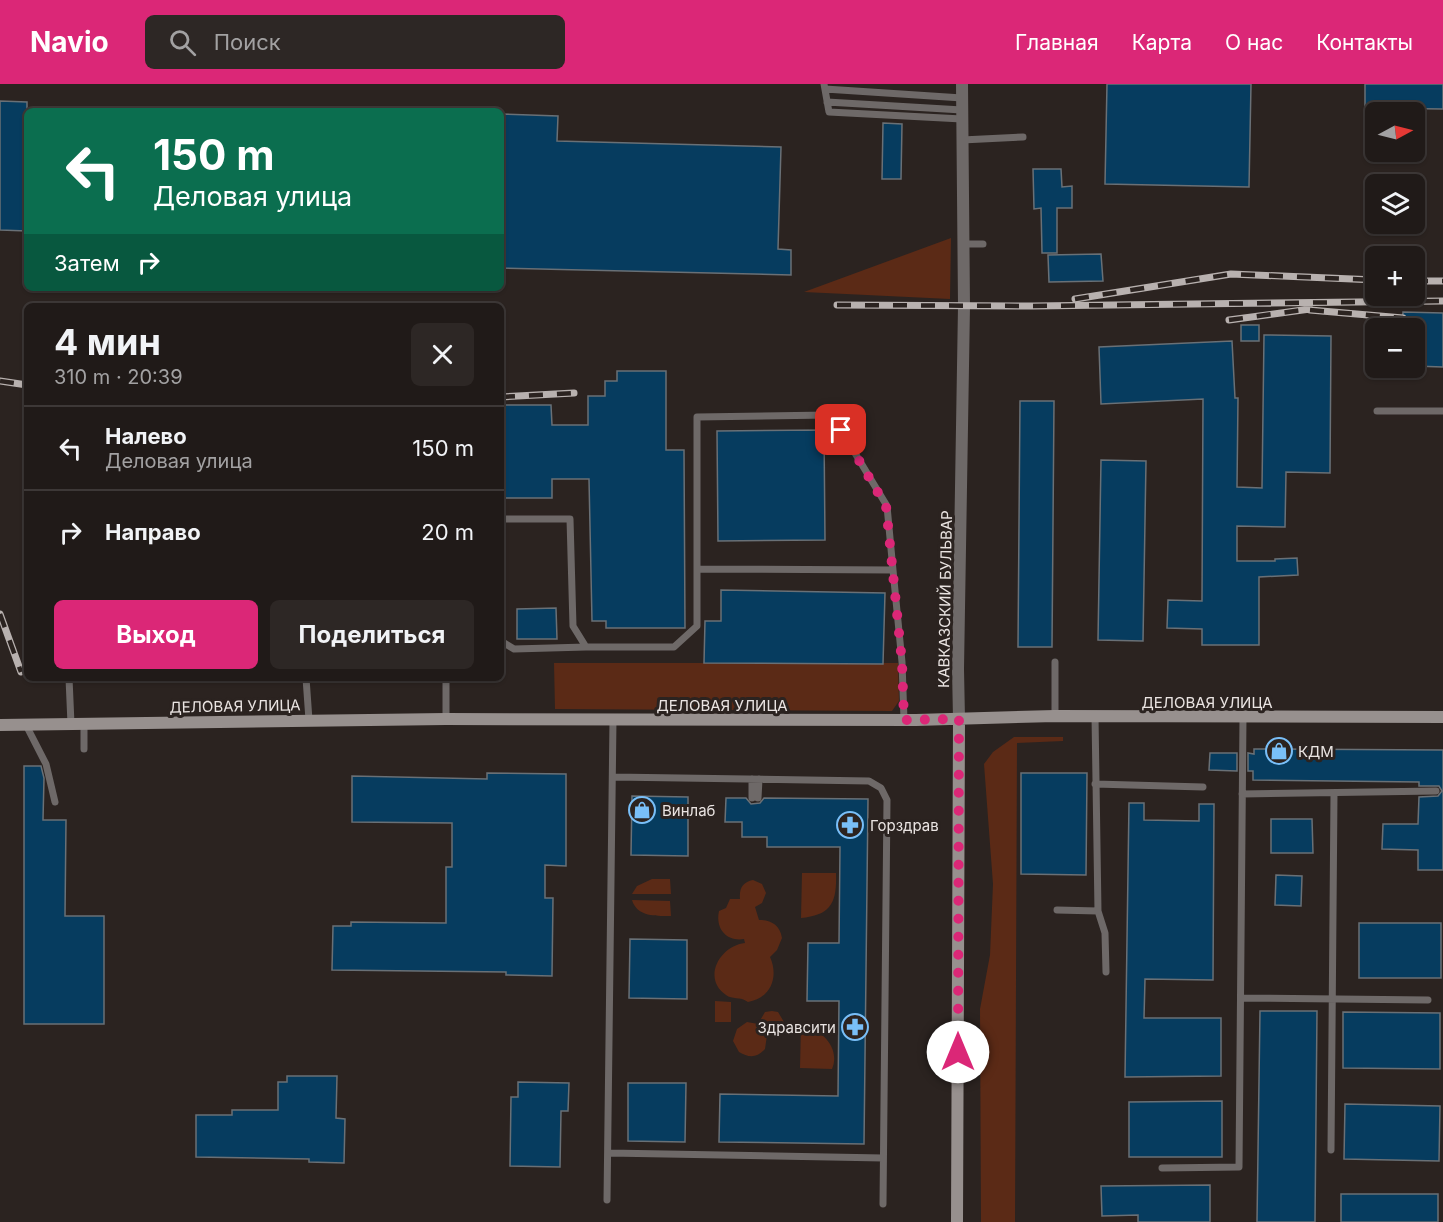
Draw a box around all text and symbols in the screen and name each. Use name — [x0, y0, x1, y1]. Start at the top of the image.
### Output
search box — [145, 15, 565, 69]
text: Navio — [30, 25, 109, 59]
icon: search — [166, 26, 199, 59]
text: Поиск — [214, 29, 281, 55]
text: Главная — [1015, 30, 1099, 55]
text: Карта — [1132, 30, 1192, 55]
text: О нас — [1225, 30, 1283, 55]
text: Контакты — [1316, 30, 1413, 55]
north arrow — [1365, 102, 1425, 162]
map controls — [1365, 102, 1425, 378]
text: 150 m — [153, 129, 275, 180]
icon: left — [54, 132, 132, 210]
button: layers — [1365, 174, 1425, 234]
text: Деловая улица — [153, 180, 352, 213]
icon: right — [132, 246, 165, 279]
button: + — [1365, 246, 1425, 306]
text: Затем — [54, 250, 120, 276]
button: − — [1365, 318, 1425, 378]
text: 4 мин — [54, 320, 161, 364]
button: close — [411, 323, 474, 386]
text: 310 m · 20:39 — [54, 365, 183, 389]
pin — [815, 404, 866, 455]
icon: arrive — [824, 413, 857, 446]
text: Налево — [105, 423, 187, 449]
icon: left — [54, 432, 87, 465]
text: 150 m — [412, 435, 474, 461]
text: Деловая улица — [105, 449, 253, 473]
street label: КАВКАЗСКИЙ БУЛЬВАР — [934, 510, 956, 688]
icon: right — [54, 516, 87, 549]
text: Направо — [105, 519, 201, 545]
text: 20 m — [421, 519, 474, 545]
button: Выход — [54, 600, 258, 669]
button: Поделиться — [270, 600, 474, 669]
street label: ДЕЛОВАЯ УЛИЦА — [1141, 693, 1273, 712]
street label: ДЕЛОВАЯ УЛИЦА — [169, 695, 301, 717]
street label: ДЕЛОВАЯ УЛИЦА — [656, 696, 788, 715]
shop icon: КДМ — [1264, 736, 1294, 766]
place label: КДМ — [1298, 742, 1334, 761]
shop icon: Винлаб — [627, 795, 657, 825]
place label: Винлаб — [662, 801, 716, 820]
pharmacy icon: Горздрав — [835, 810, 865, 840]
place label: Горздрав — [870, 816, 939, 835]
pharmacy icon: Здравсити — [840, 1012, 870, 1042]
place label: Здравсити — [758, 1018, 836, 1037]
position arrow — [926, 1020, 990, 1084]

